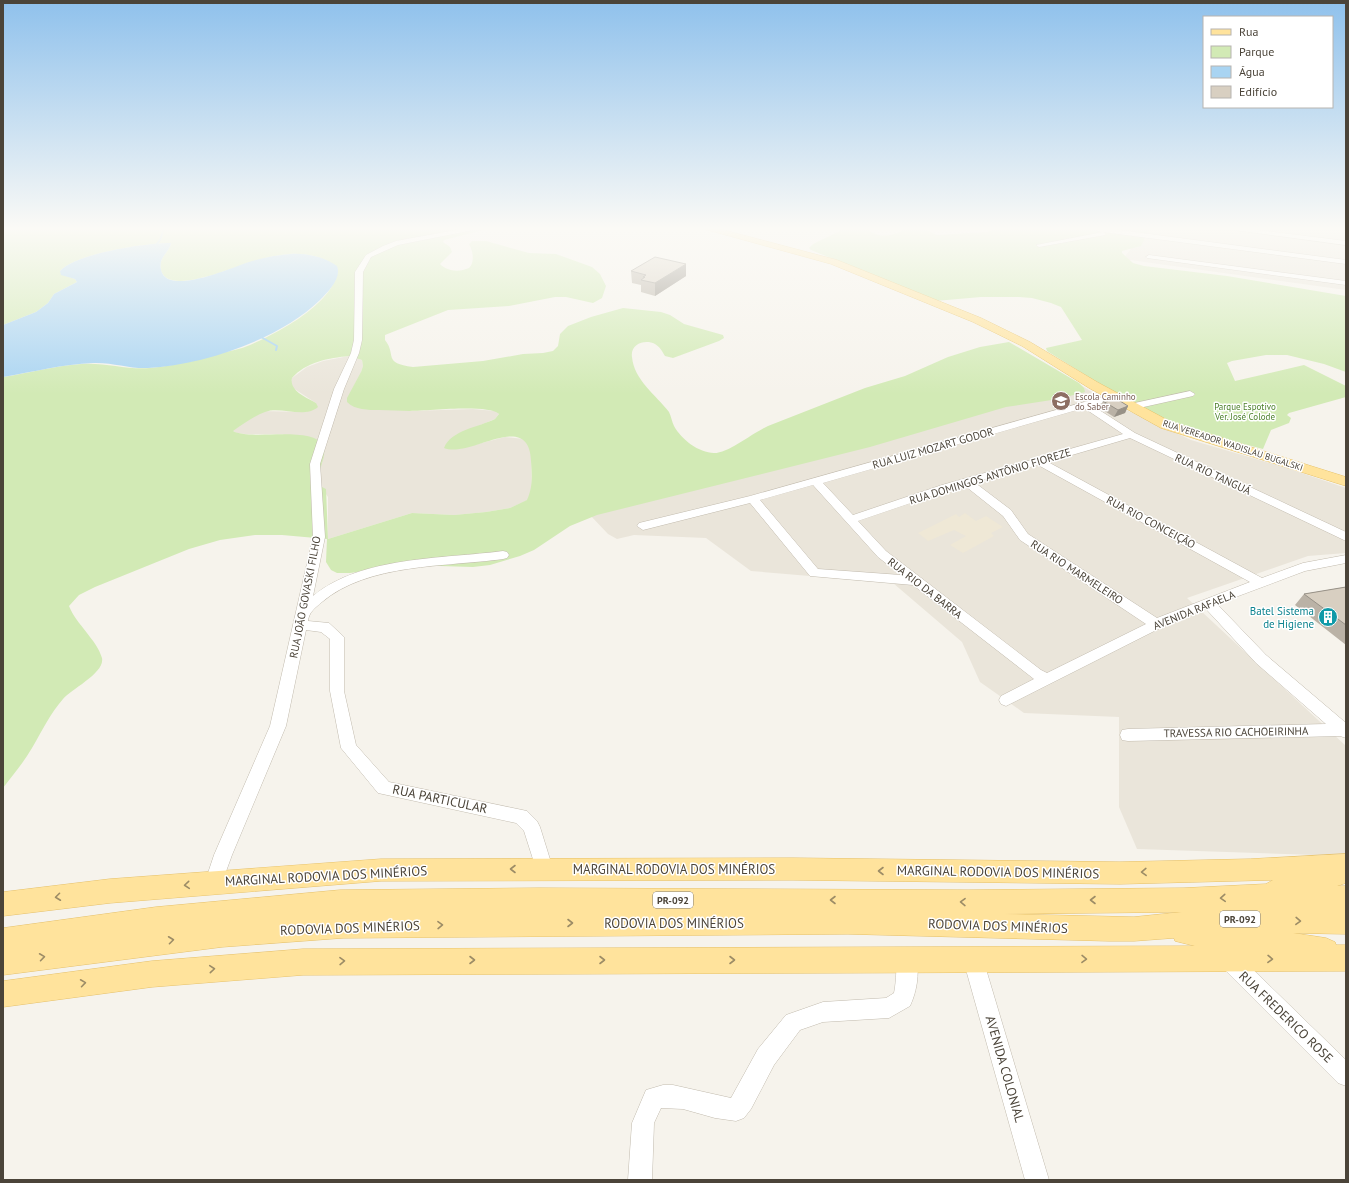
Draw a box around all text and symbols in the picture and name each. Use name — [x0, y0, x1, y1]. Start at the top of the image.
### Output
legend — [1203, 16, 1333, 108]
text: Rua — [1239, 24, 1258, 39]
text: Parque — [1239, 44, 1274, 59]
text: Água — [1239, 64, 1265, 79]
text: Edifício — [1239, 84, 1277, 99]
school or university icon: Escola Caminho do Saber — [1050, 390, 1072, 412]
place label: Escola Caminho do Saber — [1075, 391, 1136, 412]
park label: Parque Espotivo Ver. José Colode — [1214, 401, 1276, 422]
street label: RUA VEREADOR WADISLAU BUGALSKI — [1162, 417, 1304, 473]
street label: RUA LUIZ MOZART GODOR — [871, 424, 996, 472]
street label: RUA DOMINGOS ANTÔNIO FIOREZE — [908, 445, 1073, 507]
street label: RUA RIO TANGUÁ — [1173, 450, 1254, 498]
street label: RUA RIO CONCEIÇÃO — [1104, 493, 1198, 551]
street label: RUA JOÃO GOVASKI FILHO — [286, 535, 324, 659]
street label: RUA RIO MARMELEIRO — [1028, 537, 1126, 607]
street label: RUA RIO DA BARRA — [885, 555, 966, 622]
street label: AVENIDA RAFAELA — [1151, 587, 1238, 633]
place label: Batel Sistema de Higiene — [1250, 604, 1314, 631]
building icon: Batel Sistema de Higiene — [1317, 606, 1339, 628]
street label: TRAVESSA RIO CACHOEIRINHA — [1164, 724, 1309, 740]
street label: RUA PARTICULAR — [391, 781, 489, 817]
street label: MARGINAL RODOVIA DOS MINÉRIOS — [573, 861, 775, 878]
street label: MARGINAL RODOVIA DOS MINÉRIOS — [224, 862, 428, 890]
street label: MARGINAL RODOVIA DOS MINÉRIOS — [897, 862, 1099, 882]
one-way arrow — [510, 865, 516, 873]
one-way arrow — [878, 867, 884, 875]
one-way arrow — [1141, 868, 1147, 877]
one-way arrow — [184, 880, 190, 889]
one-way arrow — [55, 892, 61, 901]
road number: PR-092 — [653, 892, 693, 908]
one-way arrow — [1220, 893, 1226, 902]
one-way arrow — [830, 896, 836, 904]
one-way arrow — [1090, 896, 1096, 905]
one-way arrow — [960, 898, 966, 906]
road number: PR-092 — [1220, 911, 1260, 927]
street label: RODOVIA DOS MINÉRIOS — [604, 915, 744, 932]
street label: RODOVIA DOS MINÉRIOS — [928, 915, 1068, 937]
street label: RODOVIA DOS MINÉRIOS — [280, 917, 420, 939]
one-way arrow — [1295, 917, 1301, 925]
one-way arrow — [567, 919, 573, 927]
one-way arrow — [437, 920, 443, 929]
one-way arrow — [167, 936, 174, 945]
one-way arrow — [39, 953, 45, 962]
one-way arrow — [1081, 955, 1087, 963]
one-way arrow — [1267, 955, 1273, 963]
one-way arrow — [469, 956, 475, 964]
one-way arrow — [599, 956, 605, 964]
one-way arrow — [729, 956, 735, 964]
one-way arrow — [339, 957, 345, 965]
one-way arrow — [209, 964, 215, 973]
street label: RUA FREDERICO ROSE — [1235, 968, 1337, 1066]
one-way arrow — [80, 979, 86, 988]
street label: AVENIDA COLONIAL — [982, 1014, 1028, 1125]

